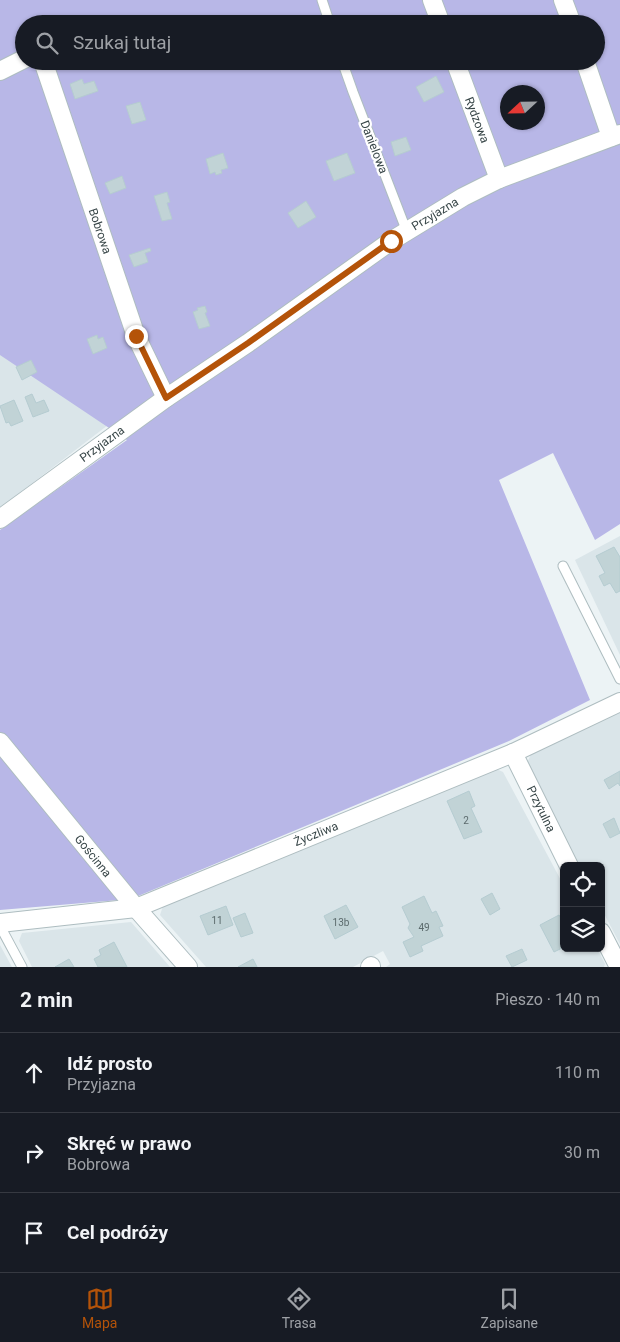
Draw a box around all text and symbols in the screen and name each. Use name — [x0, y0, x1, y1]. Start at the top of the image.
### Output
search box — [15, 15, 605, 70]
icon: search — [33, 29, 61, 57]
text: Szukaj tutaj — [73, 31, 171, 54]
north arrow — [500, 85, 545, 130]
street label: Rydzowa — [462, 95, 492, 145]
street label: Danielowa — [357, 119, 391, 175]
street label: Przyjazna — [409, 195, 461, 233]
street label: Bobrowa — [86, 206, 114, 256]
route start — [380, 230, 403, 253]
route end — [125, 325, 148, 348]
street label: Przyjazna — [77, 423, 127, 465]
street label: Przytulna — [524, 784, 558, 834]
house number: 2 — [463, 815, 469, 826]
street label: Życzliwa — [292, 818, 340, 849]
street label: Gościnna — [72, 832, 114, 880]
map controls — [560, 862, 605, 952]
button: locate — [560, 862, 605, 907]
button: layers — [560, 907, 605, 952]
house number: 11 — [211, 915, 223, 926]
house number: 13b — [333, 917, 350, 928]
house number: 49 — [418, 922, 430, 933]
text: 2 min — [20, 988, 73, 1012]
text: Pieszo · 140 m — [495, 990, 600, 1009]
text: Idź prosto — [67, 1052, 152, 1075]
icon: ahead — [20, 1059, 48, 1087]
text: 110 m — [555, 1063, 600, 1082]
text: Przyjazna — [67, 1075, 136, 1094]
text: Skręć w prawo — [67, 1132, 191, 1155]
icon: right — [20, 1139, 48, 1167]
text: 30 m — [564, 1143, 600, 1162]
text: Bobrowa — [67, 1155, 130, 1174]
icon: arrive — [20, 1219, 48, 1247]
text: Cel podróży — [67, 1221, 168, 1244]
tab: Mapa — [82, 1285, 117, 1331]
tab: Trasa — [282, 1285, 316, 1331]
tab: Zapisane — [481, 1285, 538, 1331]

